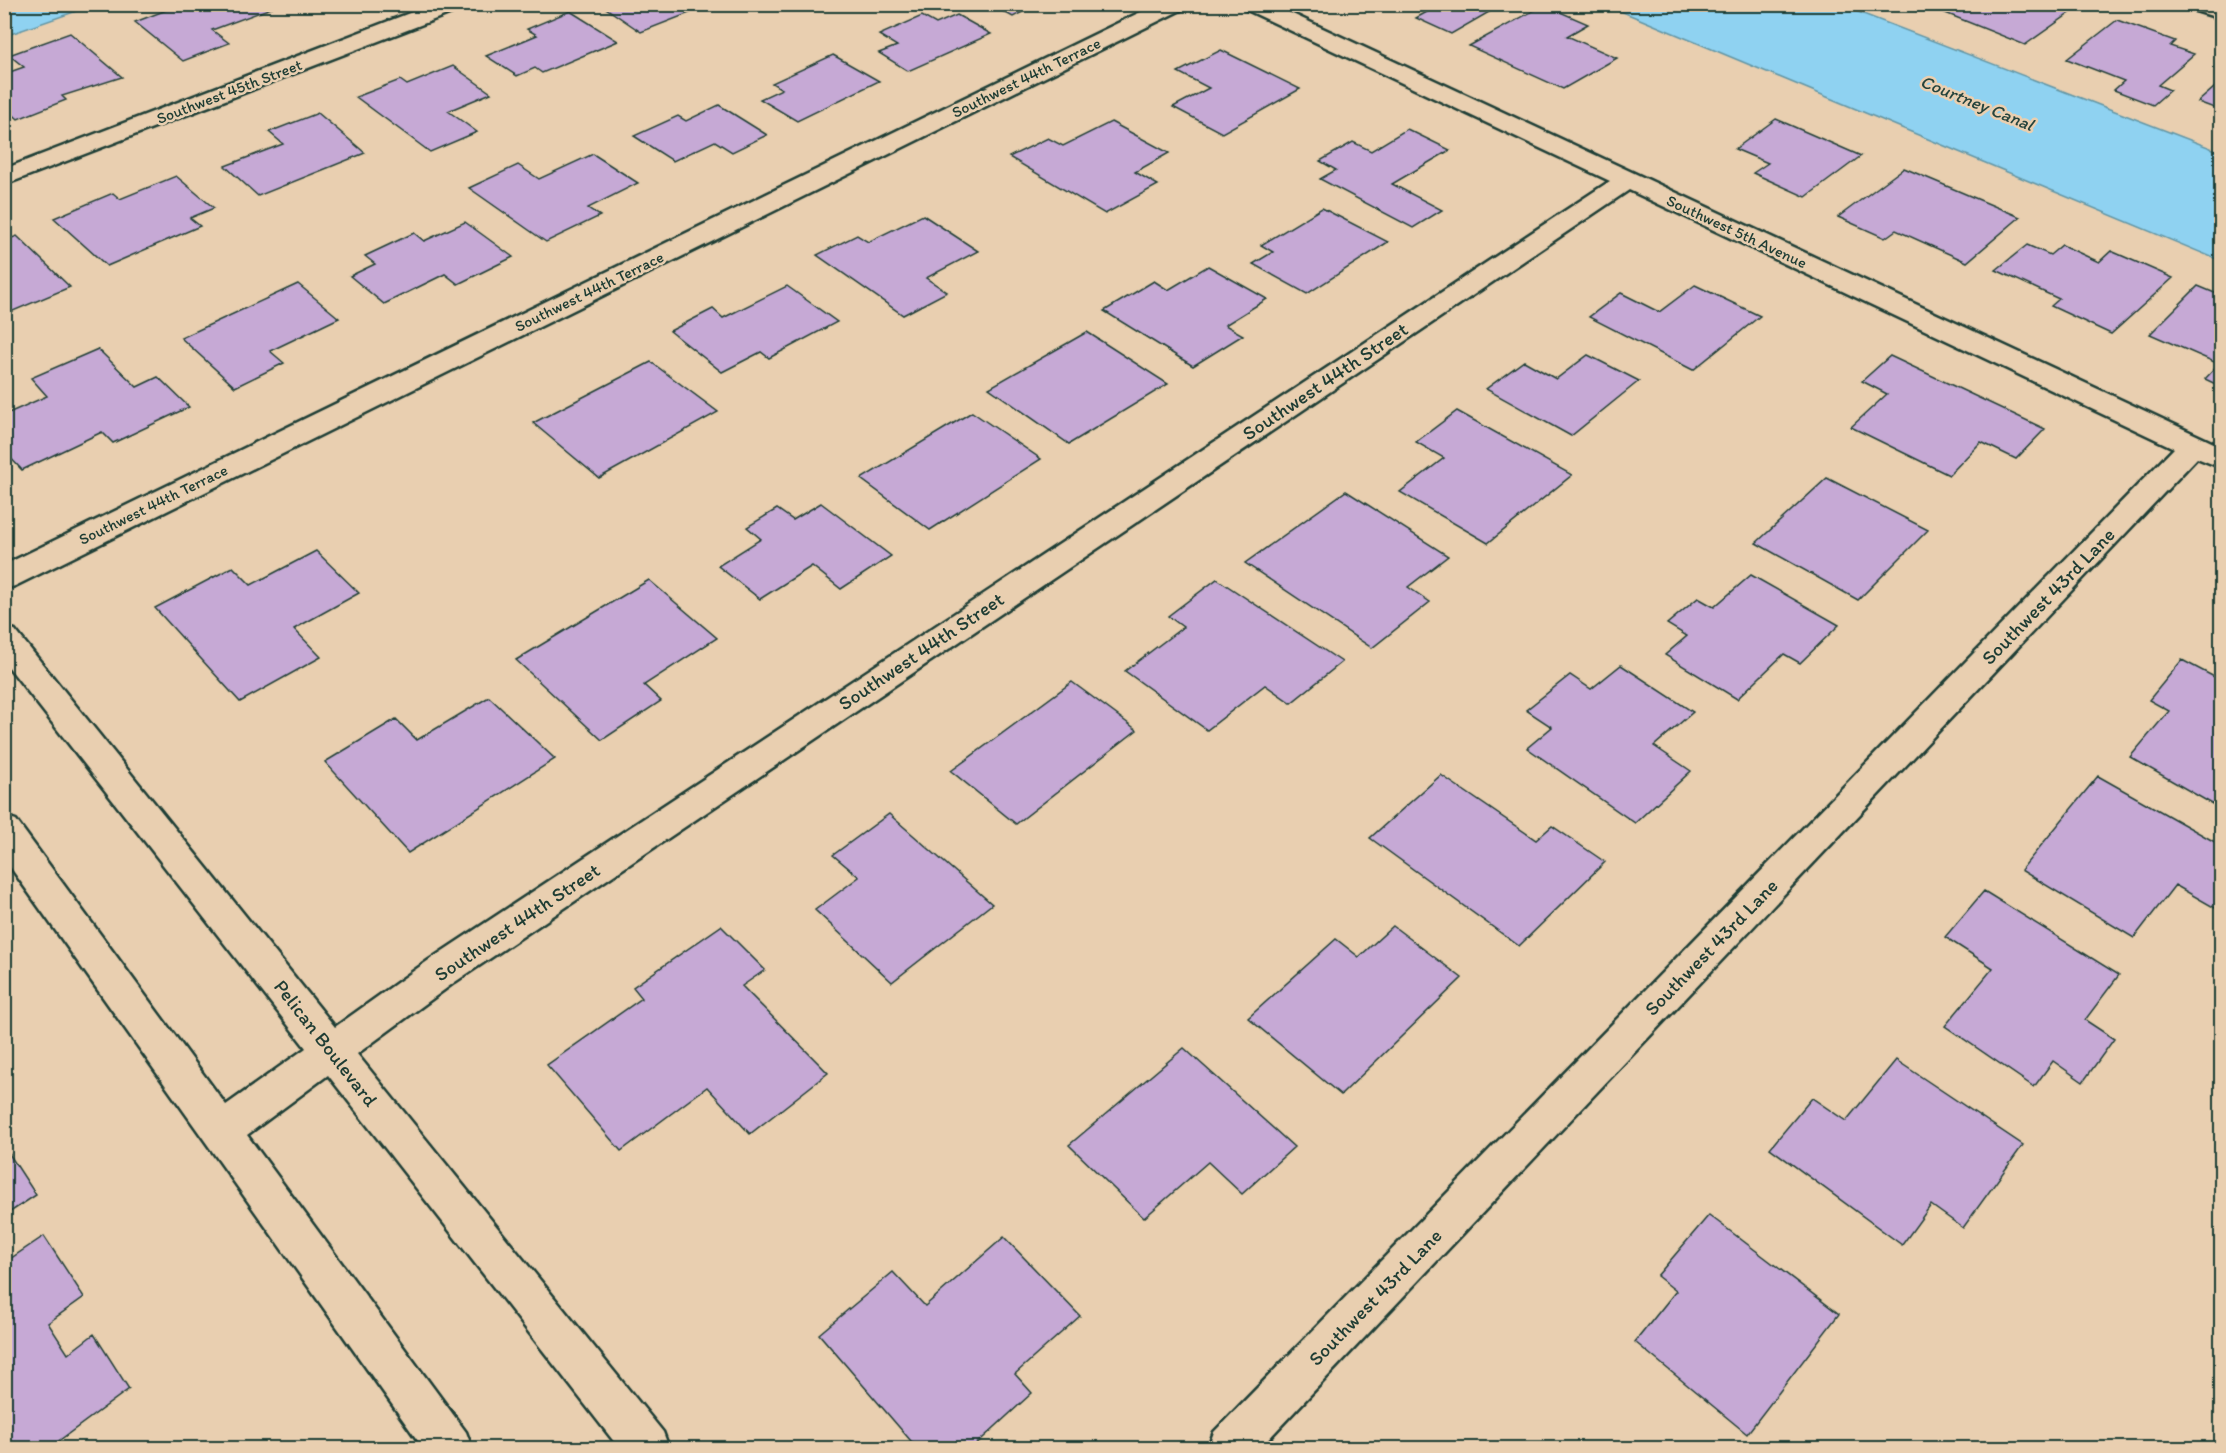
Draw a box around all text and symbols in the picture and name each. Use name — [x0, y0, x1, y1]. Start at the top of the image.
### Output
street label: Southwest 44th Terrace — [949, 33, 1104, 122]
street label: Southwest 45th Street — [154, 55, 305, 128]
water label: Courtney Canal — [1917, 70, 2039, 136]
street label: Southwest 5th Avenue — [1664, 191, 1810, 272]
street label: Southwest 44th Terrace — [512, 247, 667, 336]
street label: Southwest 44th Street — [1238, 317, 1412, 445]
street label: Southwest 44th Terrace — [76, 460, 231, 549]
street label: Southwest 43rd Lane — [1976, 522, 2120, 670]
street label: Southwest 44th Street — [834, 587, 1008, 715]
street label: Southwest 44th Street — [430, 858, 604, 986]
street label: Southwest 43rd Lane — [1639, 873, 1783, 1021]
street label: Pelican Boulevard — [269, 975, 383, 1111]
street label: Southwest 43rd Lane — [1303, 1223, 1447, 1371]

